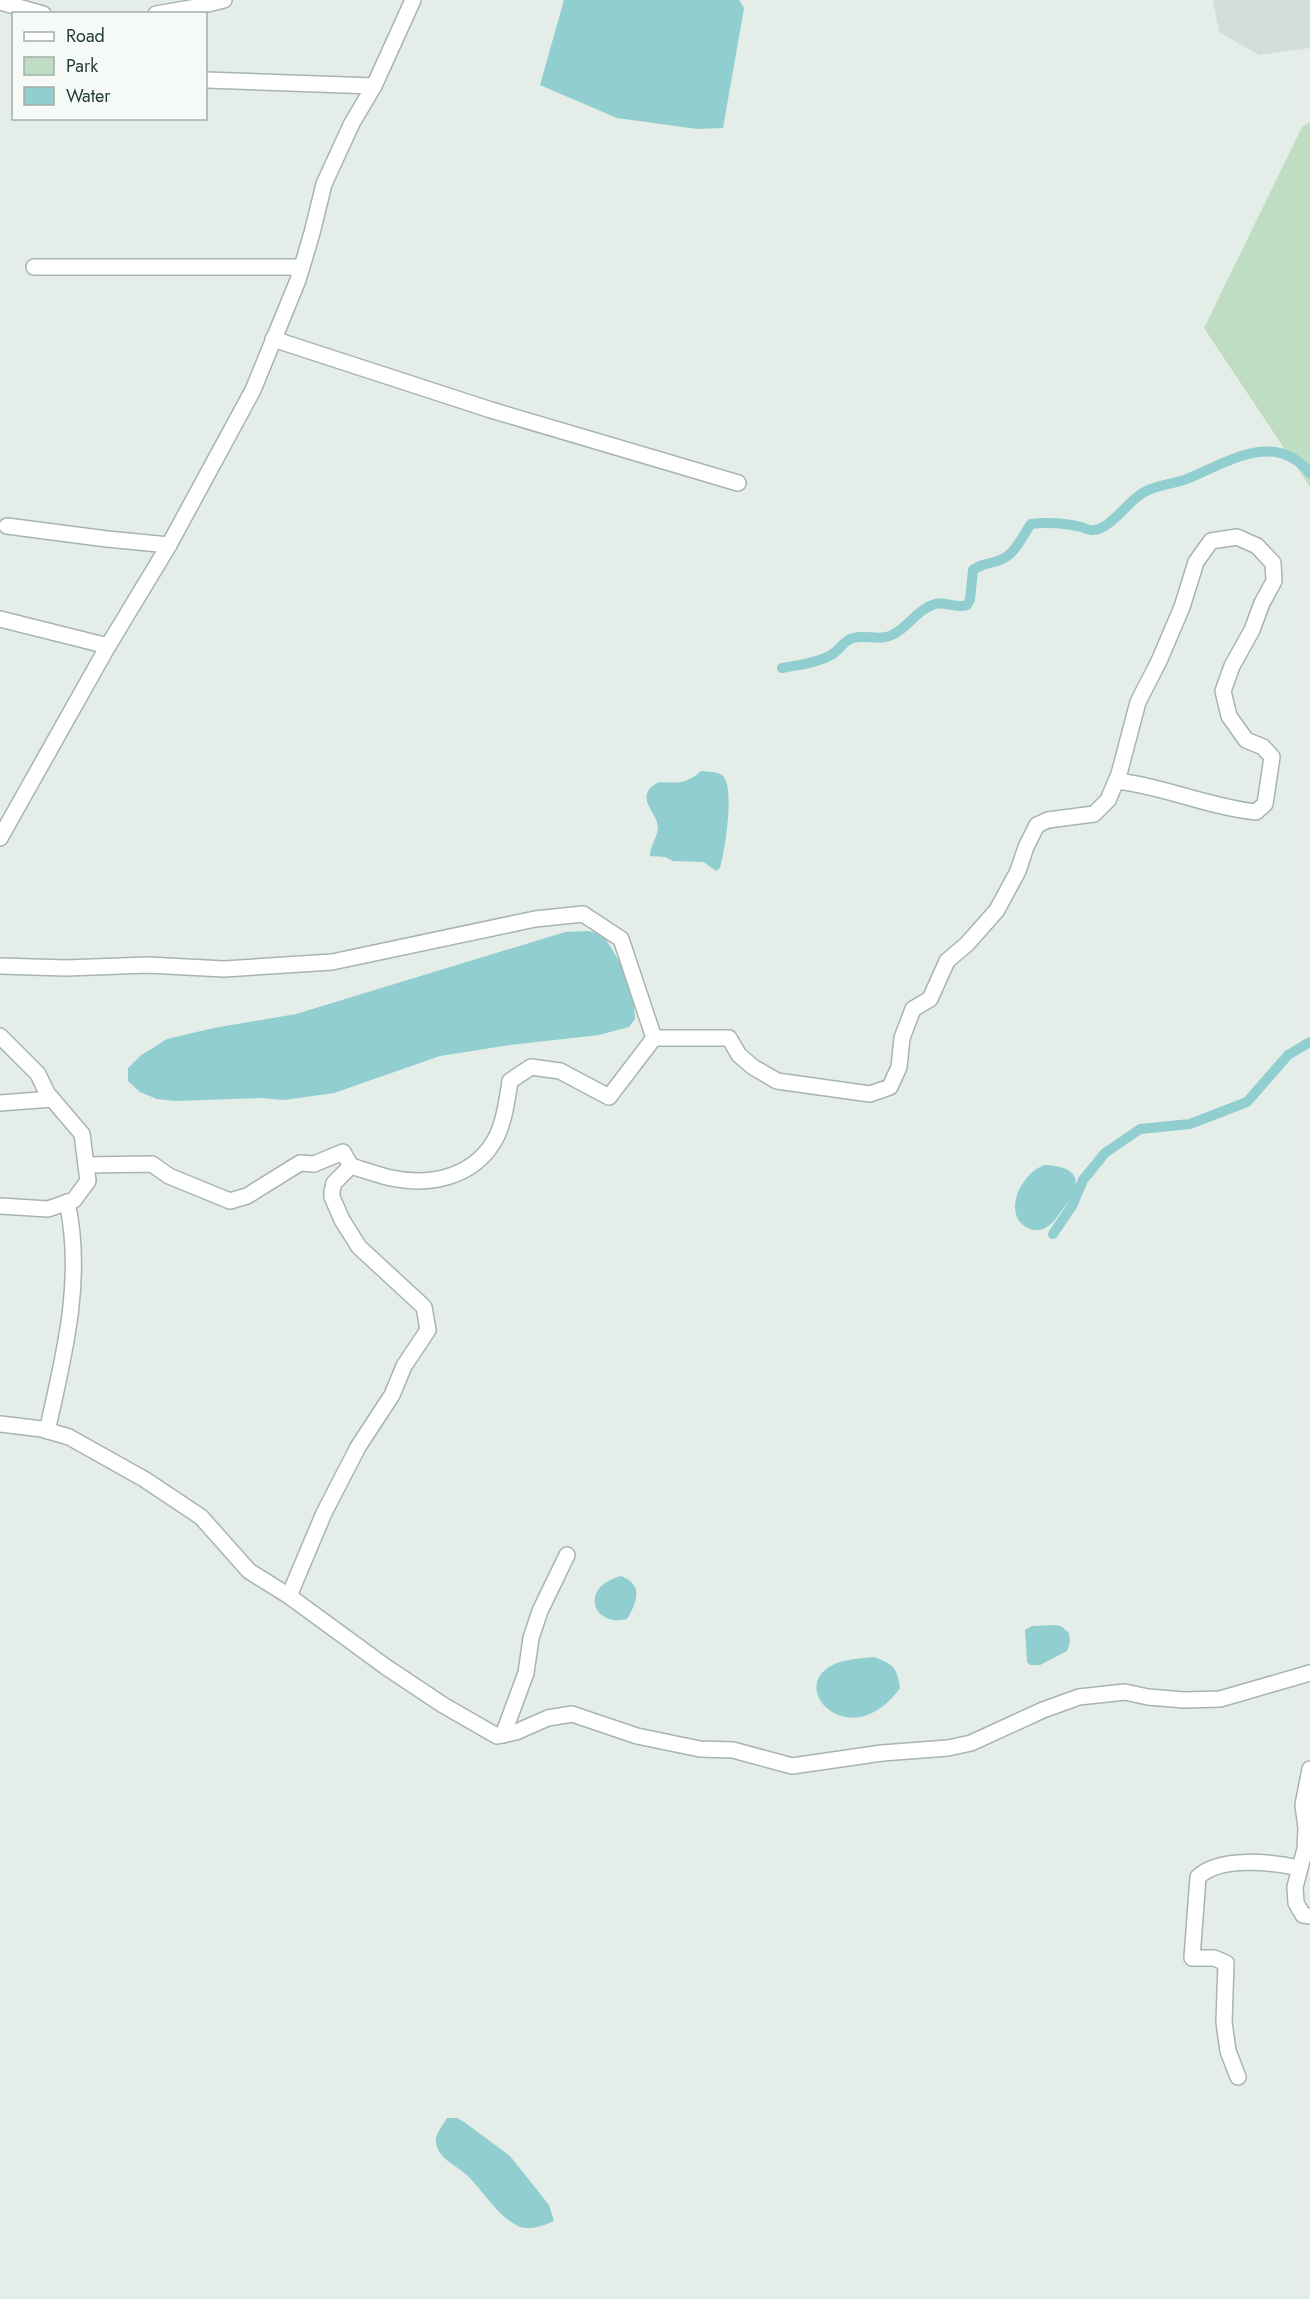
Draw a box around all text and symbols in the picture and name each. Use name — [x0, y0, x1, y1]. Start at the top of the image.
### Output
legend — [12, 12, 207, 120]
text: Road — [66, 23, 105, 49]
text: Park — [66, 53, 98, 79]
text: Water — [66, 83, 111, 109]

